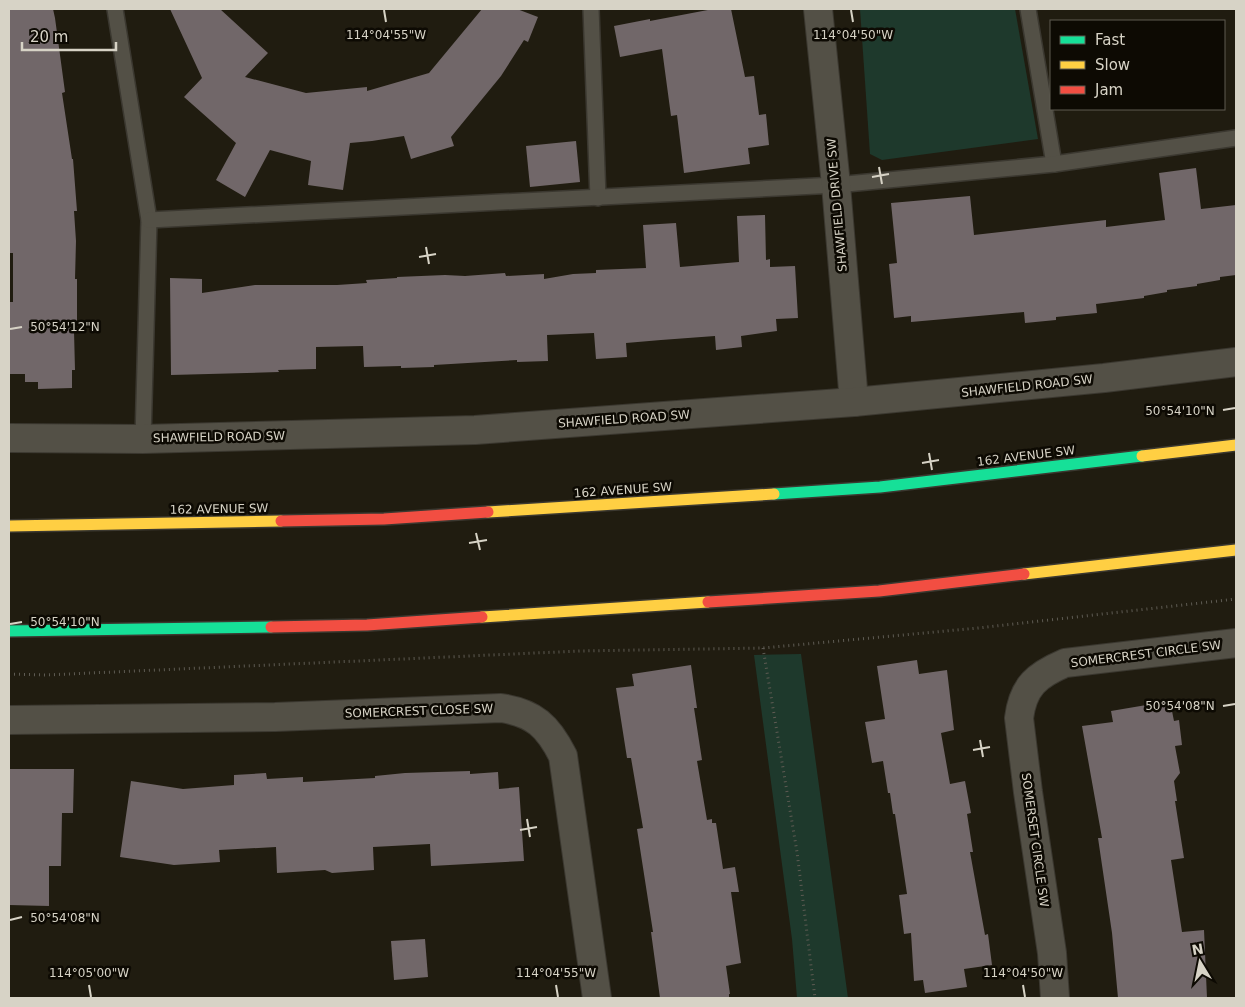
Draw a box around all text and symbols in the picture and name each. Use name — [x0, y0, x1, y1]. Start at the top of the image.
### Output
scale bar — [22, 20, 116, 52]
legend — [1050, 20, 1225, 110]
text: 20 m — [30, 28, 68, 46]
text: 114°04'55"W — [346, 28, 426, 42]
text: 114°04'50"W — [813, 28, 893, 42]
text: Fast — [1095, 31, 1125, 49]
text: Slow — [1095, 56, 1130, 74]
text: Jam — [1094, 81, 1123, 99]
street label: SHAWFIELD DRIVE SW — [824, 137, 850, 272]
text: 50°54'12"N — [30, 320, 100, 334]
street label: SHAWFIELD ROAD SW — [961, 372, 1094, 400]
text: 50°54'10"N — [1145, 404, 1215, 418]
street label: SHAWFIELD ROAD SW — [558, 407, 691, 431]
street label: SHAWFIELD ROAD SW — [153, 429, 285, 445]
street label: 162 AVENUE SW — [976, 443, 1076, 469]
street label: 162 AVENUE SW — [573, 480, 673, 500]
street label: 162 AVENUE SW — [170, 501, 269, 517]
text: 50°54'10"N — [30, 615, 100, 629]
street label: SOMERCREST CIRCLE SW — [1070, 638, 1222, 670]
text: 50°54'08"N — [1145, 699, 1215, 713]
street label: SOMERCREST CLOSE SW — [345, 701, 494, 721]
street label: SOMERSET CIRCLE SW — [1019, 772, 1051, 908]
text: 50°54'08"N — [30, 911, 100, 925]
north arrow — [1175, 937, 1225, 987]
text: N — [1191, 940, 1205, 958]
text: 114°05'00"W — [49, 966, 129, 980]
text: 114°04'55"W — [516, 966, 596, 980]
text: 114°04'50"W — [983, 966, 1063, 980]

